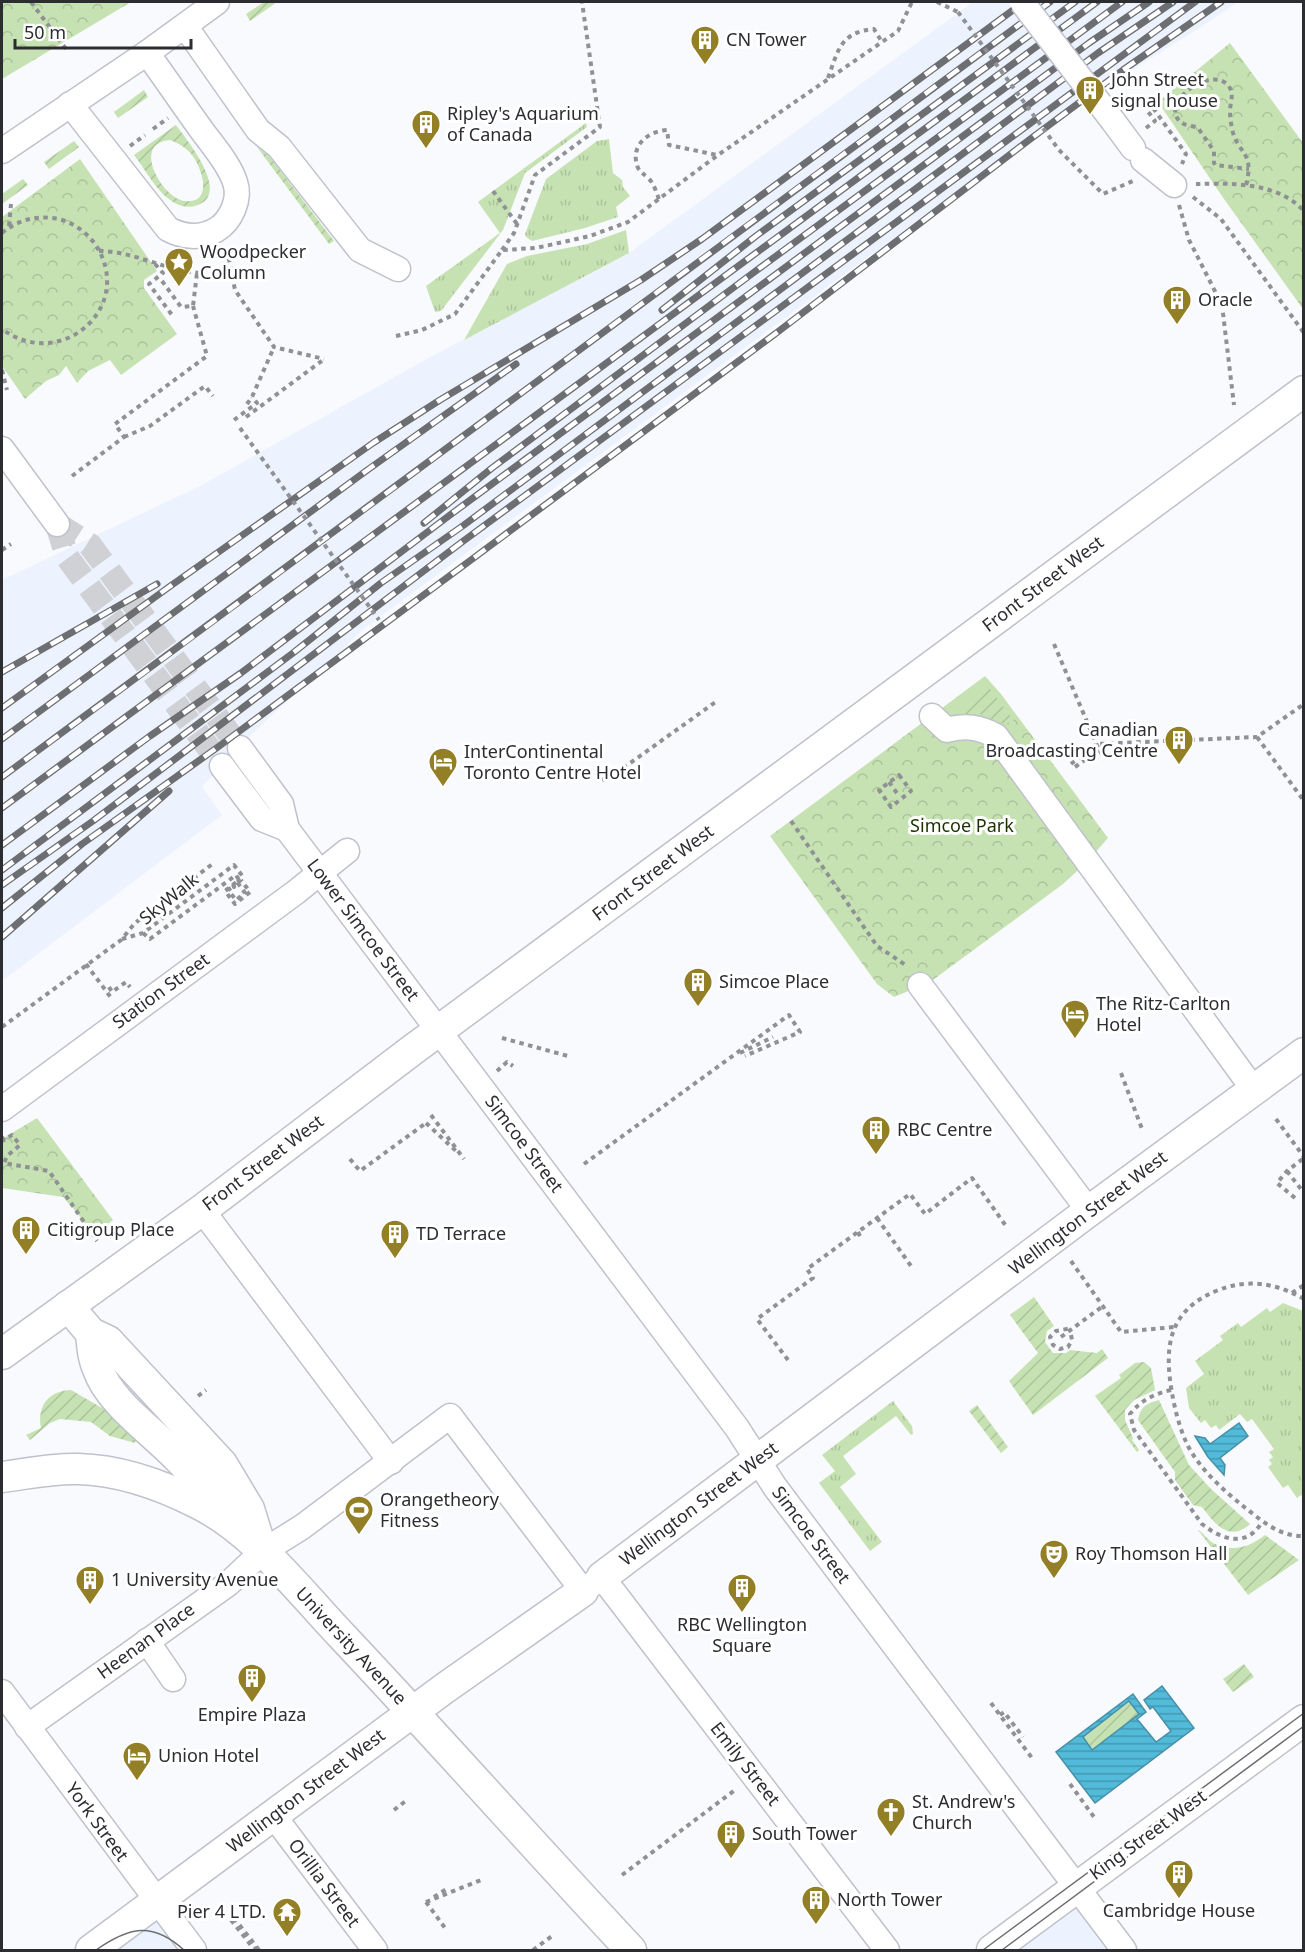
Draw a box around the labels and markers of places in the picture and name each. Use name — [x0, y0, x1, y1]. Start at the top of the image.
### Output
building icon: CN Tower — [689, 24, 721, 66]
place label: CN Tower — [726, 27, 807, 51]
place label: John Street signal house — [1109, 67, 1218, 112]
building icon: John Street signal house — [1074, 74, 1106, 116]
place label: Ripley's Aquarium of Canada — [447, 101, 599, 146]
building icon: Ripley's Aquarium of Canada — [410, 108, 442, 150]
place label: Woodpecker Column — [200, 239, 307, 284]
place icon: Woodpecker Column — [163, 246, 195, 288]
building icon: Oracle — [1161, 284, 1193, 326]
place label: Oracle — [1198, 287, 1253, 311]
place label: Canadian Broadcasting Centre — [985, 717, 1158, 762]
building icon: Canadian Broadcasting Centre — [1163, 724, 1195, 766]
place label: InterContinental Toronto Centre Hotel — [464, 739, 641, 784]
hotel icon: InterContinental Toronto Centre Hotel — [427, 746, 459, 788]
building icon: Simcoe Place — [682, 966, 714, 1008]
place label: Simcoe Place — [719, 969, 829, 993]
place label: The Ritz-Carlton Hotel — [1096, 991, 1231, 1036]
hotel icon: The Ritz-Carlton Hotel — [1059, 998, 1091, 1040]
building icon: RBC Centre — [860, 1114, 892, 1156]
place label: RBC Centre — [897, 1117, 992, 1141]
building icon: Citigroup Place — [10, 1214, 42, 1256]
place label: Citigroup Place — [47, 1217, 175, 1241]
building icon: TD Terrace — [379, 1218, 411, 1260]
place label: TD Terrace — [416, 1221, 506, 1245]
place label: Orangetheory Fitness — [380, 1487, 500, 1532]
sports icon: Orangetheory Fitness — [343, 1494, 375, 1536]
theatre icon: Roy Thomson Hall — [1038, 1538, 1070, 1580]
place label: Roy Thomson Hall — [1075, 1541, 1227, 1565]
building icon: 1 University Avenue — [74, 1564, 106, 1606]
place label: 1 University Avenue — [111, 1567, 278, 1591]
building icon: RBC Wellington Square — [726, 1572, 758, 1614]
place label: RBC Wellington Square — [677, 1612, 807, 1657]
building icon: Empire Plaza — [236, 1662, 268, 1704]
place label: Empire Plaza — [198, 1702, 306, 1726]
hotel icon: Union Hotel — [121, 1740, 153, 1782]
place label: Union Hotel — [158, 1743, 259, 1767]
place label: St. Andrew's Church — [912, 1789, 1015, 1834]
church icon: St. Andrew's Church — [875, 1796, 907, 1838]
building icon: South Tower — [715, 1818, 747, 1860]
place label: South Tower — [752, 1821, 858, 1845]
building icon: Cambridge House — [1163, 1858, 1195, 1900]
building icon: North Tower — [800, 1884, 832, 1926]
place label: North Tower — [837, 1887, 943, 1911]
temple icon: Pier 4 LTD. — [271, 1896, 303, 1938]
place label: Cambridge House — [1103, 1898, 1255, 1922]
place label: Pier 4 LTD. — [177, 1899, 266, 1923]

